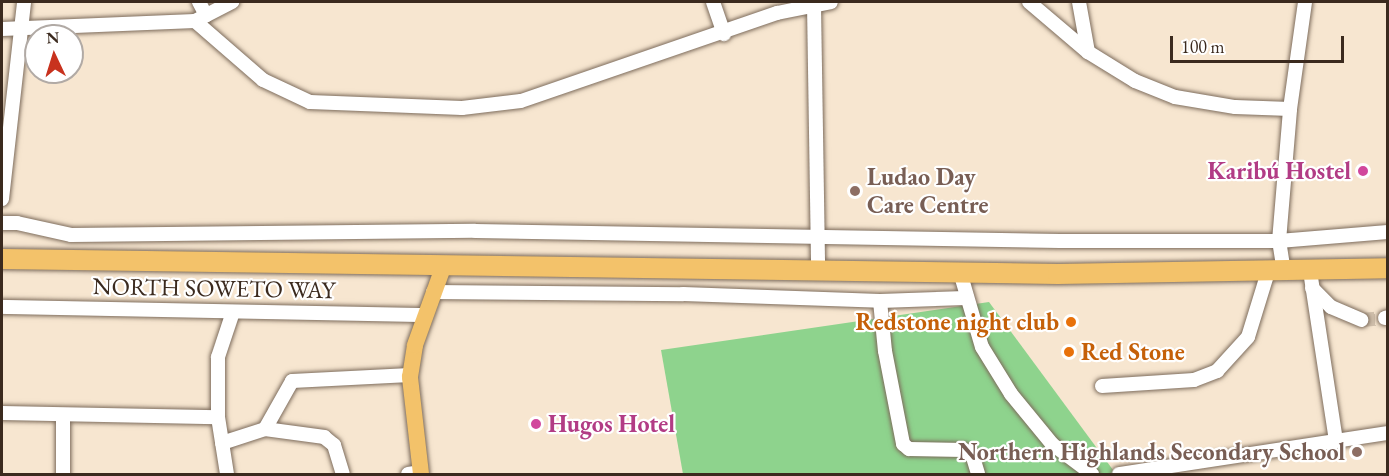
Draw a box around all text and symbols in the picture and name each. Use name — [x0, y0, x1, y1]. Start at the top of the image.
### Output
north arrow — [24, 24, 84, 84]
scale bar — [1173, 24, 1347, 62]
text: N — [46, 27, 60, 48]
text: 100 m — [1181, 35, 1225, 58]
place label: Karibú Hostel — [1207, 157, 1351, 185]
place label: Ludao Day Care Centre — [867, 163, 988, 219]
marker: Karibú Hostel — [1356, 164, 1370, 178]
marker: Ludao Day Care Centre — [848, 184, 862, 198]
street label: NORTH SOWETO WAY — [92, 271, 336, 305]
place label: Redstone night club — [856, 308, 1059, 336]
marker: Redstone night club — [1064, 315, 1078, 329]
place label: Red Stone — [1081, 338, 1185, 366]
marker: Red Stone — [1062, 345, 1076, 359]
place label: Hugos Hotel — [548, 410, 675, 438]
marker: Hugos Hotel — [529, 417, 543, 431]
place label: Northern Highlands Secondary School — [958, 438, 1345, 466]
marker: Northern Highlands Secondary School — [1350, 445, 1364, 459]

